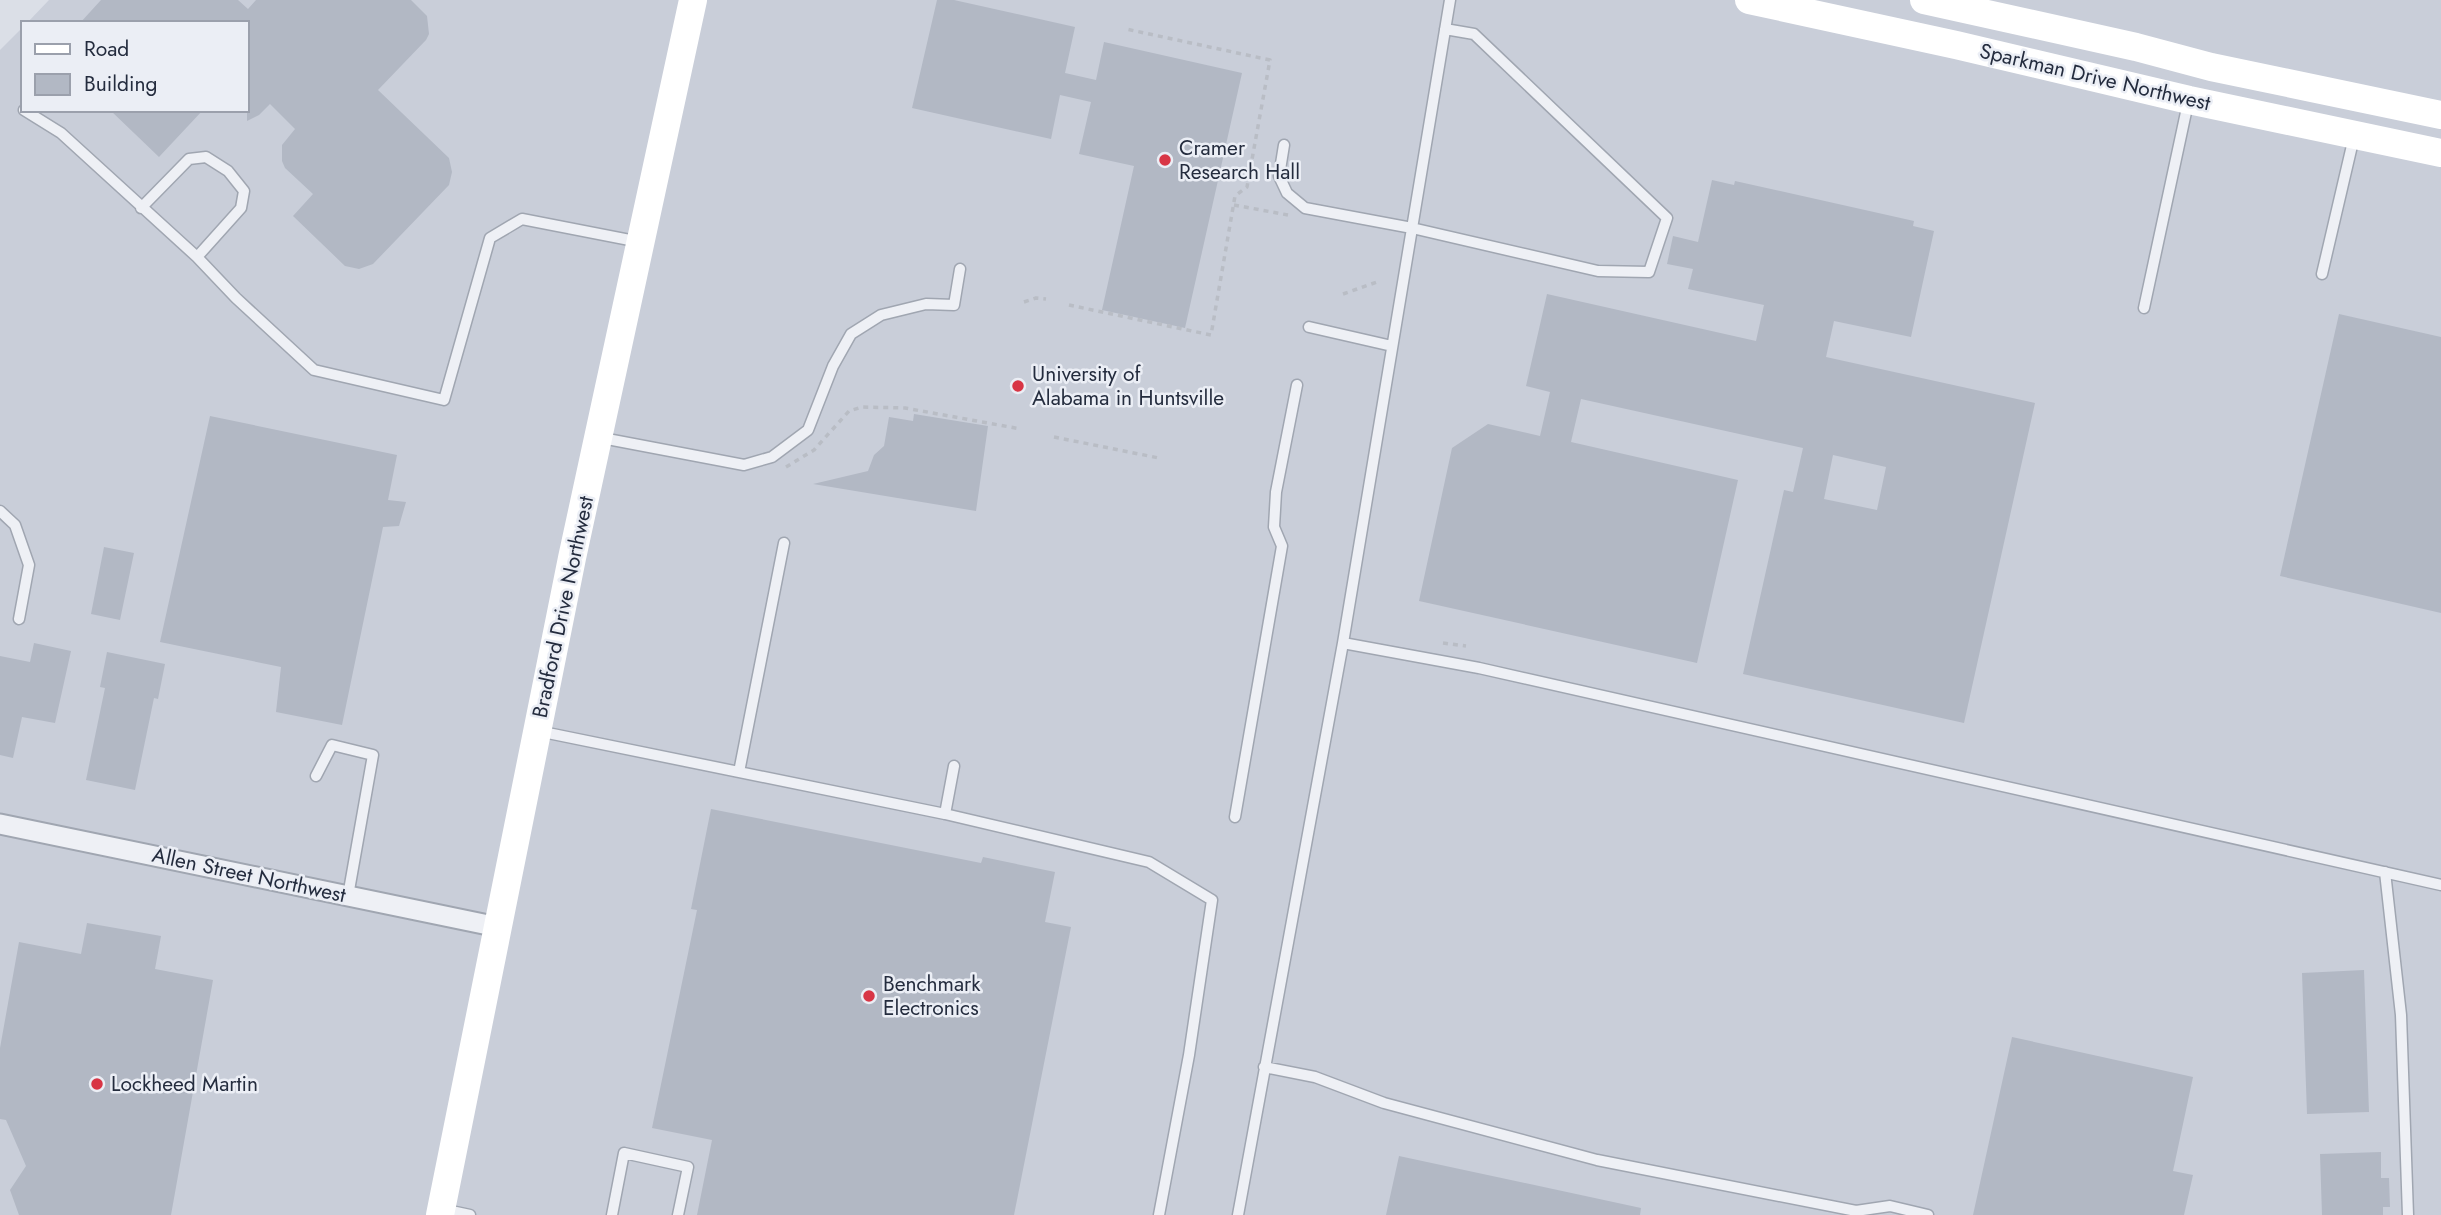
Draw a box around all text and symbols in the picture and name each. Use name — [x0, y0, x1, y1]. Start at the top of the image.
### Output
legend — [21, 21, 248, 112]
text: Road — [84, 34, 129, 64]
street label: Sparkman Drive Northwest — [1977, 36, 2213, 118]
text: Building — [84, 69, 157, 99]
place label: Cramer Research Hall — [1179, 133, 1300, 187]
marker: Cramer Research Hall — [1157, 152, 1173, 168]
place label: University of Alabama in Huntsville — [1032, 359, 1224, 413]
marker: University of Alabama in Huntsville — [1010, 378, 1026, 394]
street label: Bradford Drive Northwest — [525, 493, 601, 721]
street label: Allen Street Northwest — [149, 840, 349, 910]
place label: Benchmark Electronics — [883, 969, 981, 1023]
marker: Benchmark Electronics — [861, 988, 877, 1004]
place label: Lockheed Martin — [111, 1069, 258, 1099]
marker: Lockheed Martin — [89, 1076, 105, 1092]

